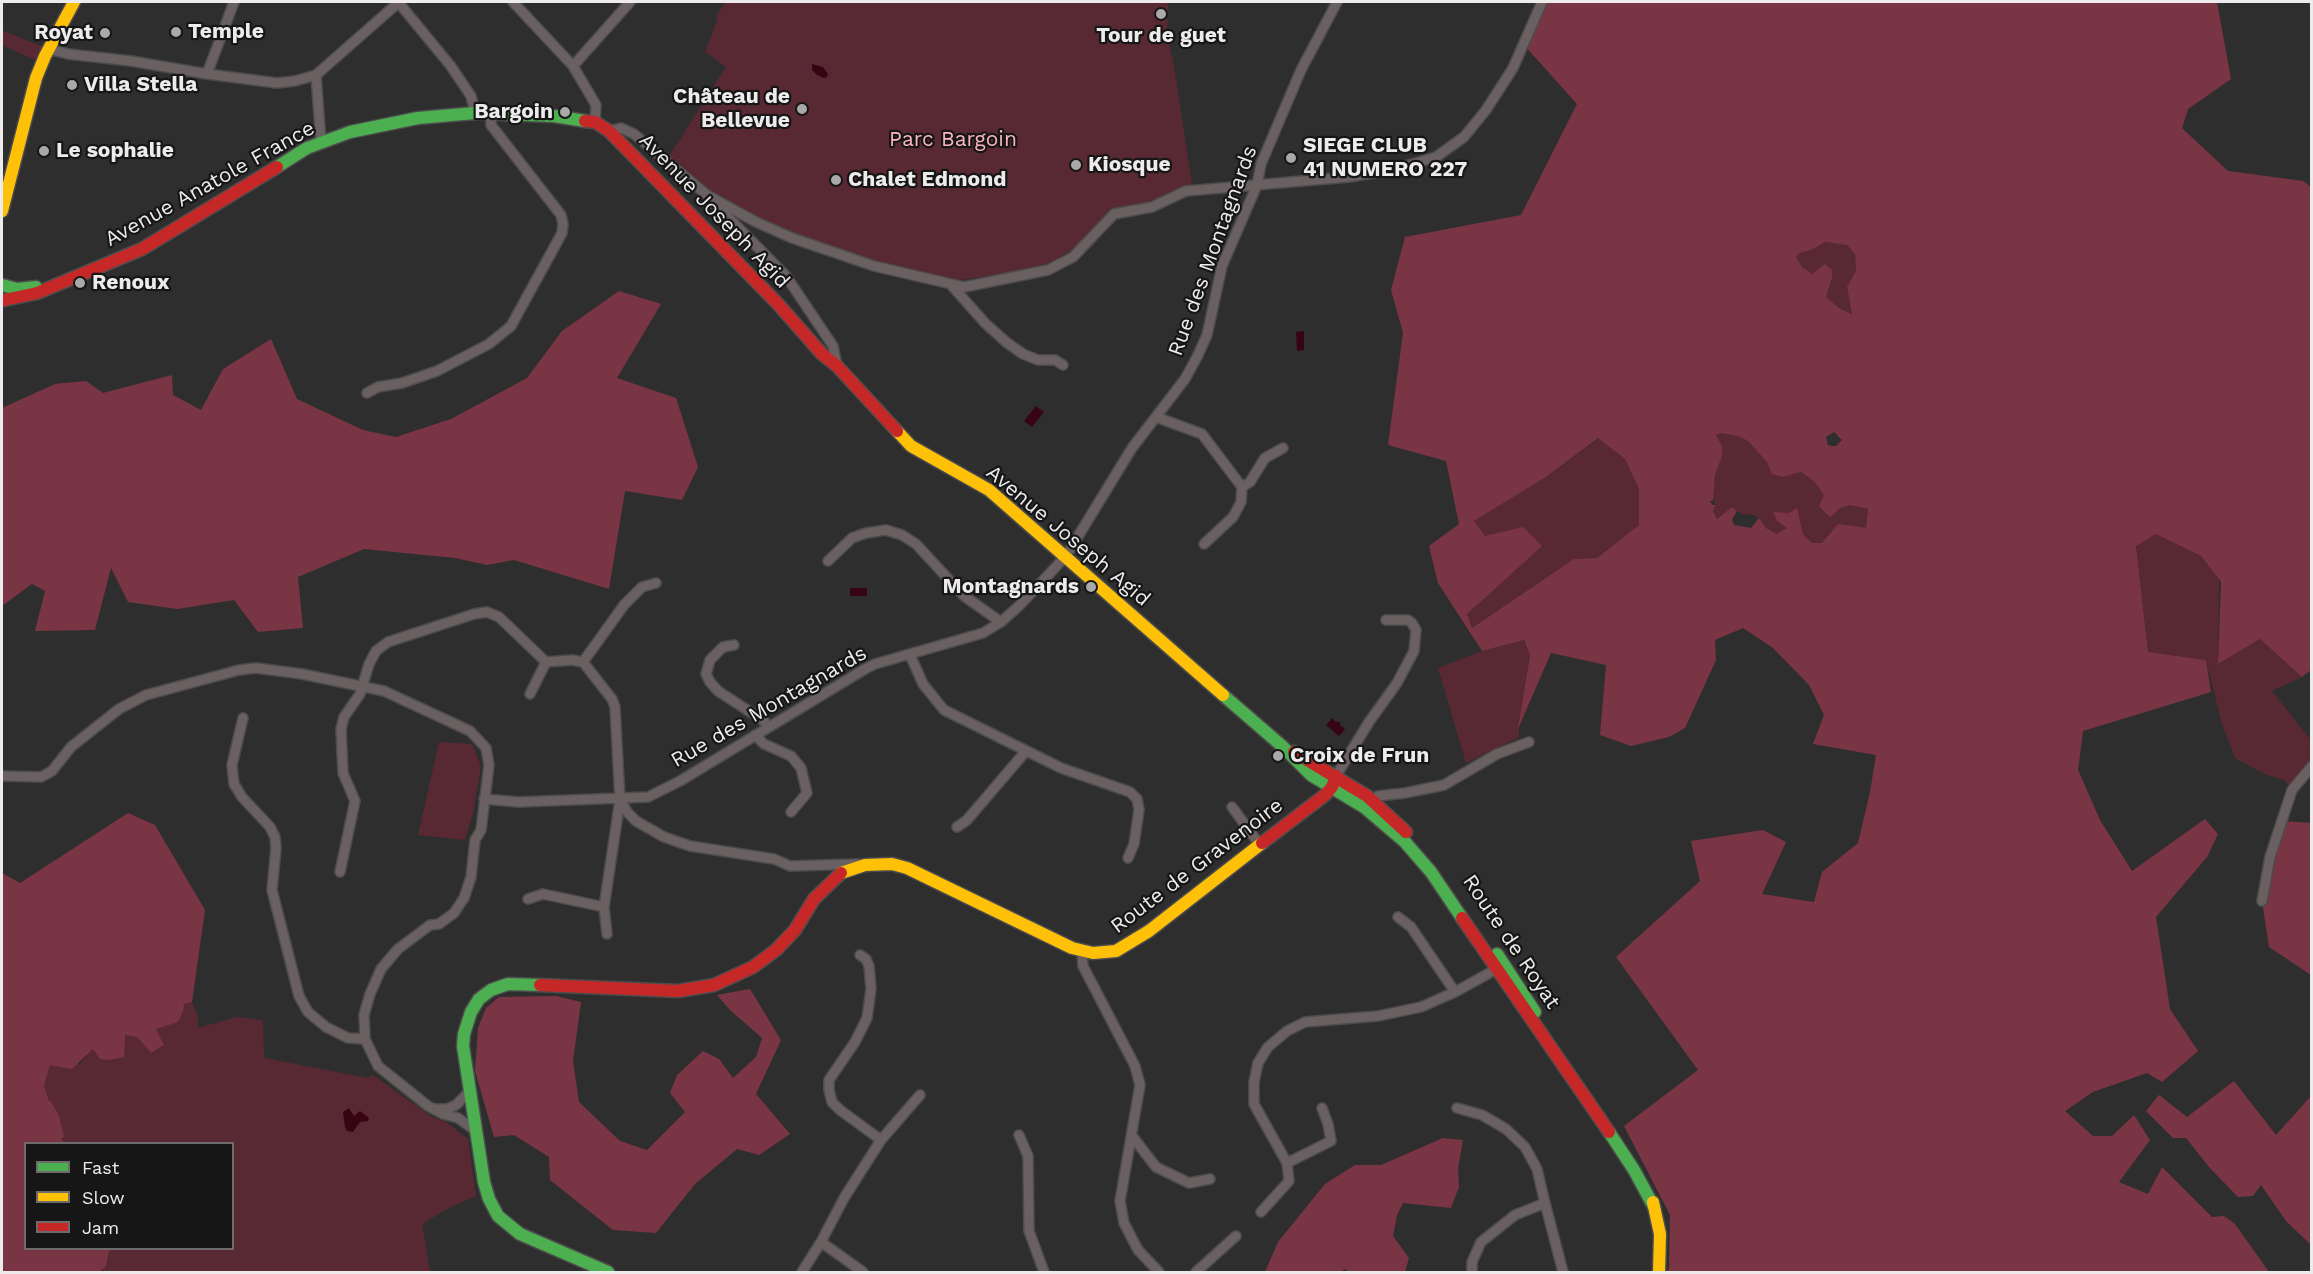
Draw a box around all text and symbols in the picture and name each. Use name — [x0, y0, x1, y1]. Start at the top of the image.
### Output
marker: Tour de guet — [1154, 7, 1168, 21]
place label: Temple — [188, 19, 264, 45]
place label: Royat — [34, 20, 93, 46]
place label: Tour de guet — [1096, 23, 1226, 49]
marker: Temple — [169, 25, 183, 39]
marker: Royat — [98, 26, 112, 40]
place label: Villa Stella — [84, 72, 197, 98]
marker: Villa Stella — [65, 78, 79, 92]
place label: Château de Bellevue — [673, 84, 790, 134]
place label: Bargoin — [474, 99, 553, 125]
marker: Château de Bellevue — [795, 102, 809, 116]
marker: Bargoin — [558, 105, 572, 119]
street label: Avenue Anatole France — [101, 116, 319, 252]
park label: Parc Bargoin — [889, 127, 1017, 153]
street label: Avenue Joseph Agid — [633, 128, 795, 294]
place label: SIEGE CLUB 41 NUMERO 227 — [1303, 133, 1467, 183]
place label: Le sophalie — [56, 138, 174, 164]
street label: Rue des Montagnards — [1163, 142, 1263, 360]
marker: Le sophalie — [37, 144, 51, 158]
marker: SIEGE CLUB 41 NUMERO 227 — [1284, 151, 1298, 165]
place label: Kiosque — [1088, 152, 1171, 178]
marker: Kiosque — [1069, 158, 1083, 172]
place label: Chalet Edmond — [848, 167, 1006, 193]
marker: Chalet Edmond — [829, 173, 843, 187]
place label: Renoux — [92, 270, 169, 296]
marker: Renoux — [73, 276, 87, 290]
street label: Avenue Joseph Agid — [981, 460, 1155, 612]
place label: Montagnards — [943, 574, 1079, 600]
marker: Montagnards — [1084, 580, 1098, 594]
street label: Rue des Montagnards — [667, 641, 871, 773]
place label: Croix de Frun — [1290, 743, 1429, 769]
marker: Croix de Frun — [1271, 749, 1285, 763]
street label: Route de Gravenoire — [1106, 793, 1288, 939]
street label: Route de Royat — [1457, 870, 1565, 1014]
legend — [24, 1142, 234, 1250]
text: Fast — [82, 1157, 119, 1178]
text: Slow — [82, 1187, 125, 1208]
text: Jam — [82, 1217, 119, 1238]

